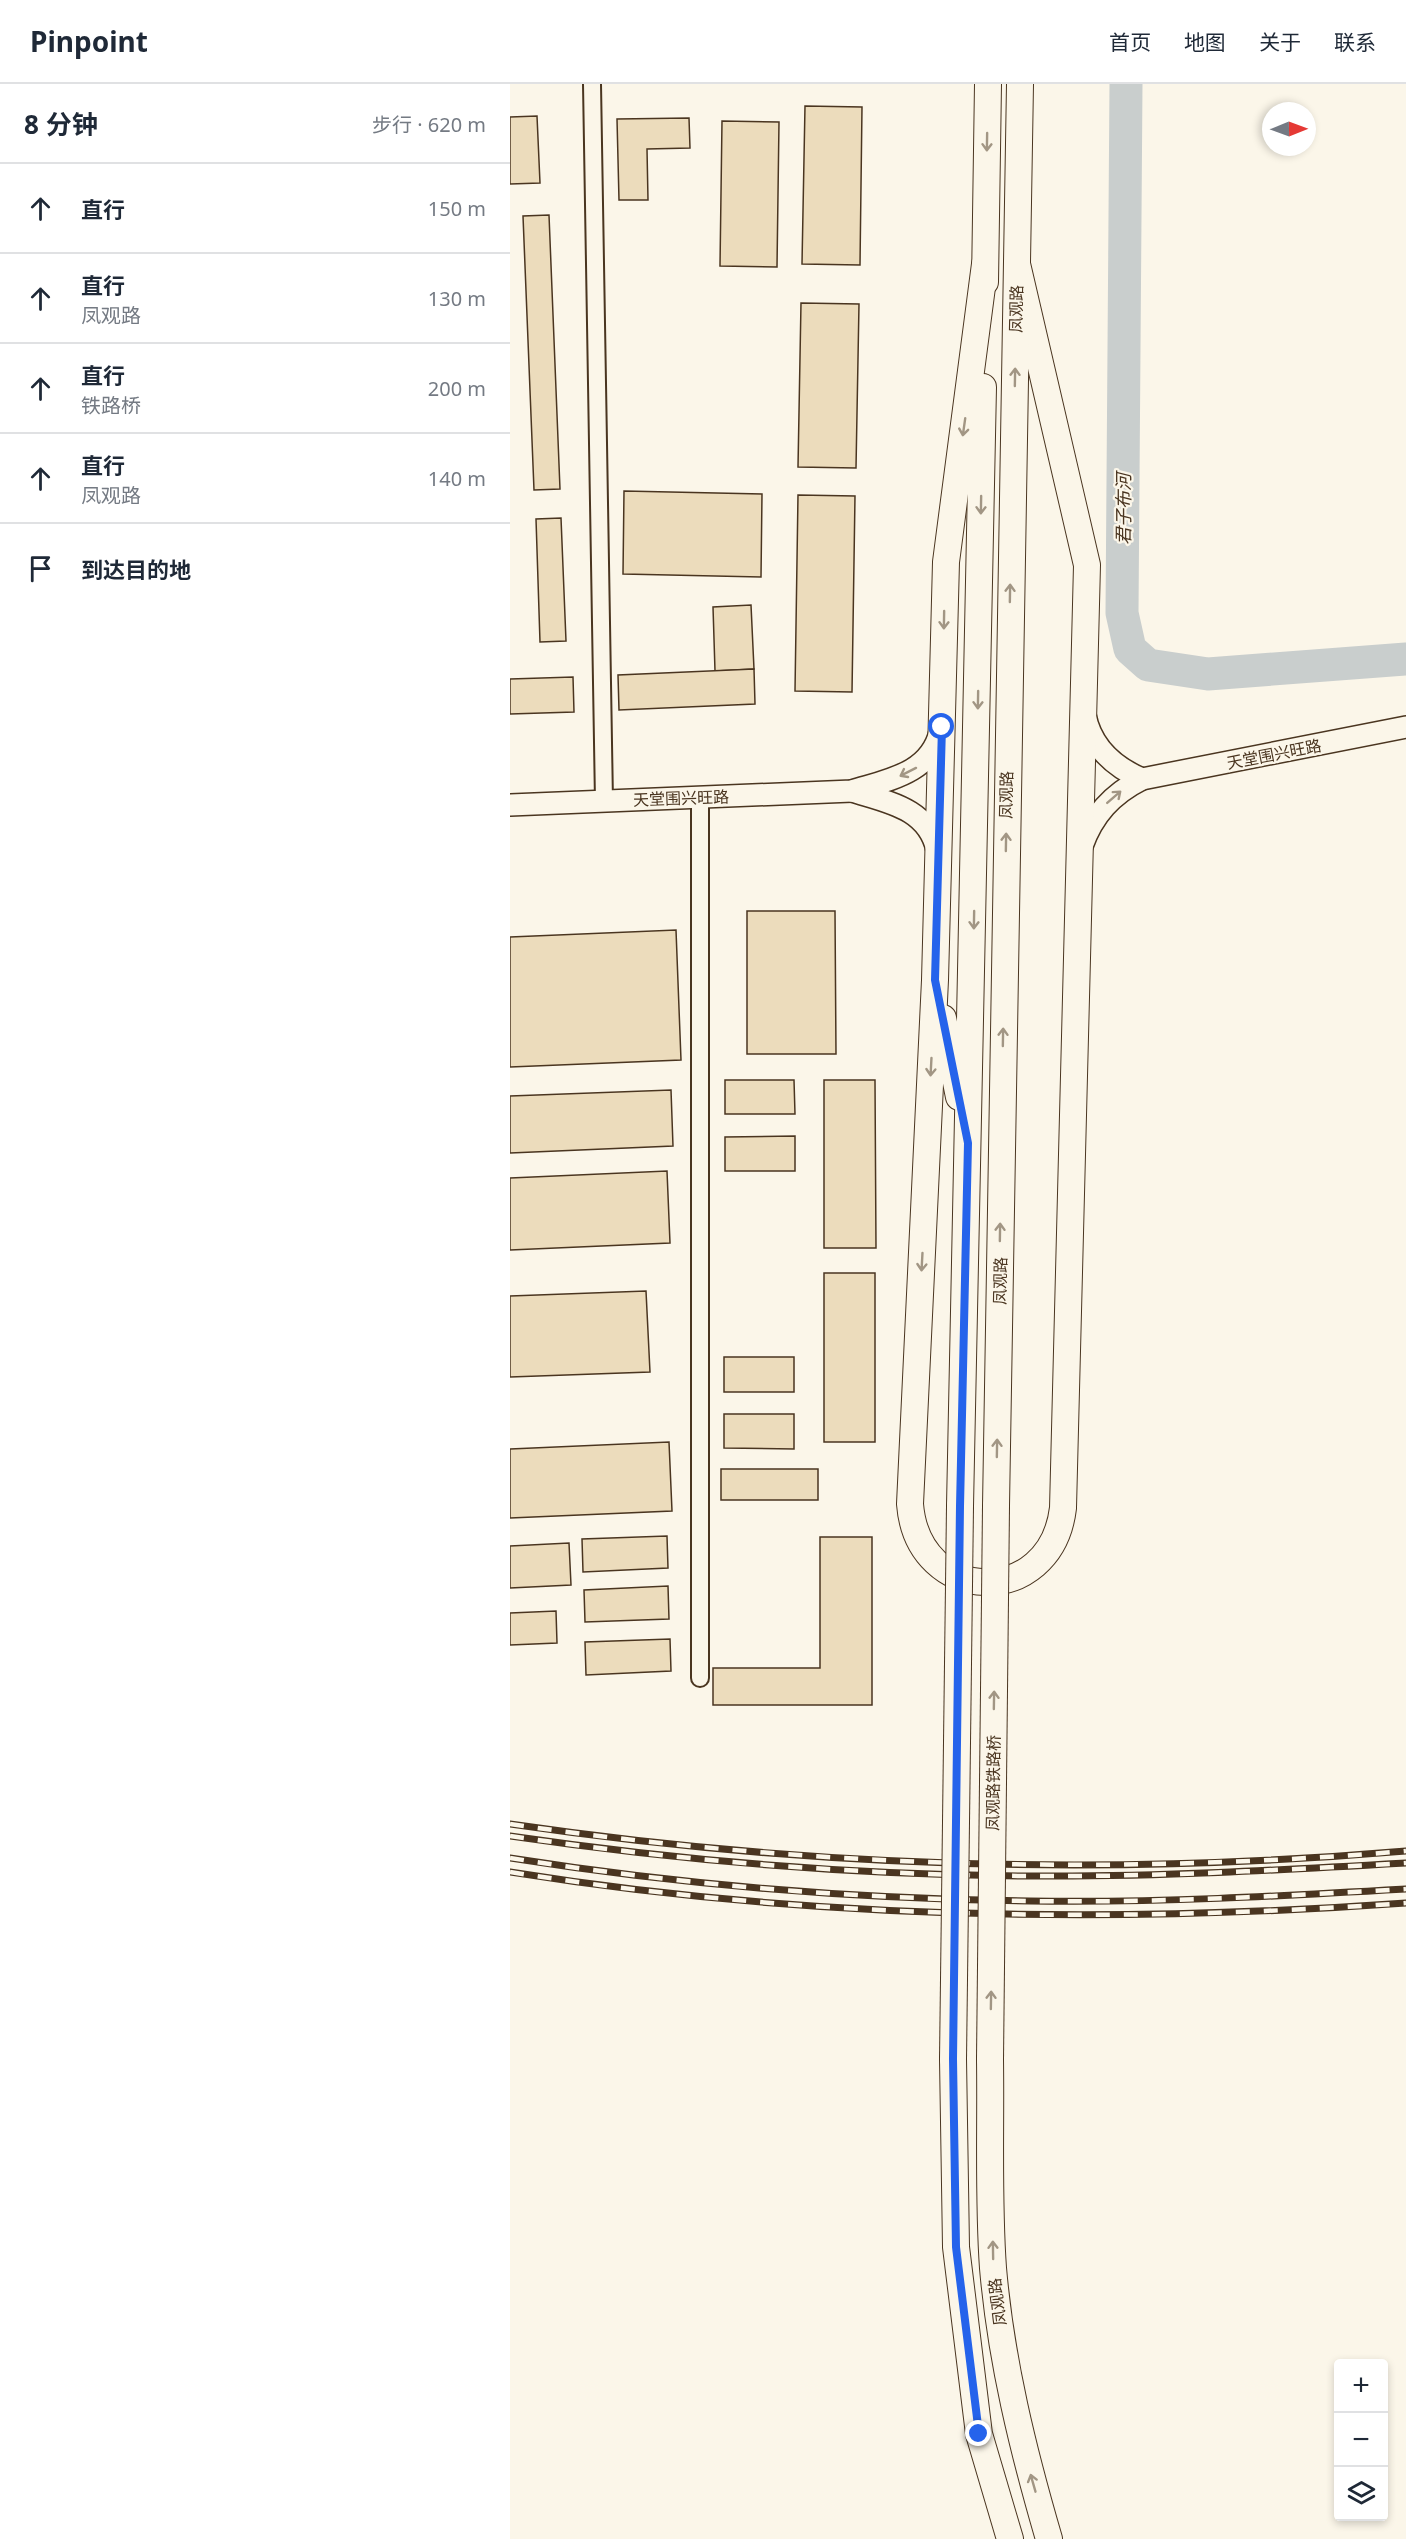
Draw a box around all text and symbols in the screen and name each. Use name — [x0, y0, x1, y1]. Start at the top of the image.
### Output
text: Pinpoint — [30, 22, 148, 60]
text: 首页 — [1109, 28, 1151, 56]
text: 地图 — [1184, 28, 1226, 56]
text: 关于 — [1259, 28, 1301, 56]
text: 联系 — [1334, 28, 1376, 56]
north arrow — [1262, 102, 1316, 156]
text: 8 分钟 — [24, 106, 98, 142]
text: 步行 · 620 m — [372, 111, 486, 138]
one-way arrow — [981, 132, 993, 152]
icon: ahead — [24, 192, 57, 225]
text: 直行 — [81, 194, 125, 224]
text: 150 m — [428, 195, 486, 222]
text: 直行 — [81, 270, 125, 300]
icon: ahead — [24, 282, 57, 315]
text: 130 m — [428, 285, 486, 312]
street label: 凤观路 — [1005, 285, 1027, 333]
text: 凤观路 — [81, 302, 141, 329]
text: 直行 — [81, 360, 125, 390]
one-way arrow — [1009, 367, 1020, 387]
icon: ahead — [24, 372, 57, 405]
text: 200 m — [428, 375, 486, 402]
text: 铁路桥 — [81, 392, 141, 419]
one-way arrow — [958, 416, 969, 436]
text: 直行 — [81, 450, 125, 480]
icon: ahead — [24, 462, 57, 495]
text: 140 m — [428, 465, 486, 492]
water label: 君子布河 — [1111, 470, 1135, 545]
text: 凤观路 — [81, 482, 141, 509]
one-way arrow — [975, 495, 987, 515]
icon: arrive — [24, 552, 57, 585]
text: 到达目的地 — [81, 554, 191, 584]
one-way arrow — [1005, 583, 1016, 603]
one-way arrow — [939, 610, 950, 630]
one-way arrow — [972, 690, 984, 710]
route start — [928, 713, 954, 739]
street label: 天堂围兴旺路 — [1225, 734, 1323, 774]
one-way arrow — [899, 766, 917, 778]
street label: 凤观路 — [995, 771, 1017, 819]
street label: 天堂围兴旺路 — [633, 785, 729, 811]
one-way arrow — [1106, 790, 1121, 804]
one-way arrow — [1000, 832, 1012, 852]
one-way arrow — [968, 909, 979, 929]
one-way arrow — [997, 1027, 1009, 1047]
one-way arrow — [926, 1057, 937, 1077]
one-way arrow — [994, 1222, 1006, 1242]
one-way arrow — [916, 1251, 927, 1271]
street label: 凤观路 — [989, 1257, 1011, 1305]
one-way arrow — [991, 1438, 1003, 1458]
one-way arrow — [988, 1691, 1000, 1711]
street label: 凤观路铁路桥 — [981, 1735, 1005, 1831]
one-way arrow — [985, 1991, 996, 2011]
one-way arrow — [987, 2240, 999, 2260]
street label: 凤观路 — [983, 2277, 1011, 2327]
map controls — [1334, 2359, 1388, 2521]
button: + — [1334, 2359, 1388, 2413]
button: − — [1334, 2413, 1388, 2467]
route end — [965, 2420, 991, 2446]
button: layers — [1334, 2467, 1388, 2521]
one-way arrow — [1027, 2474, 1038, 2493]

